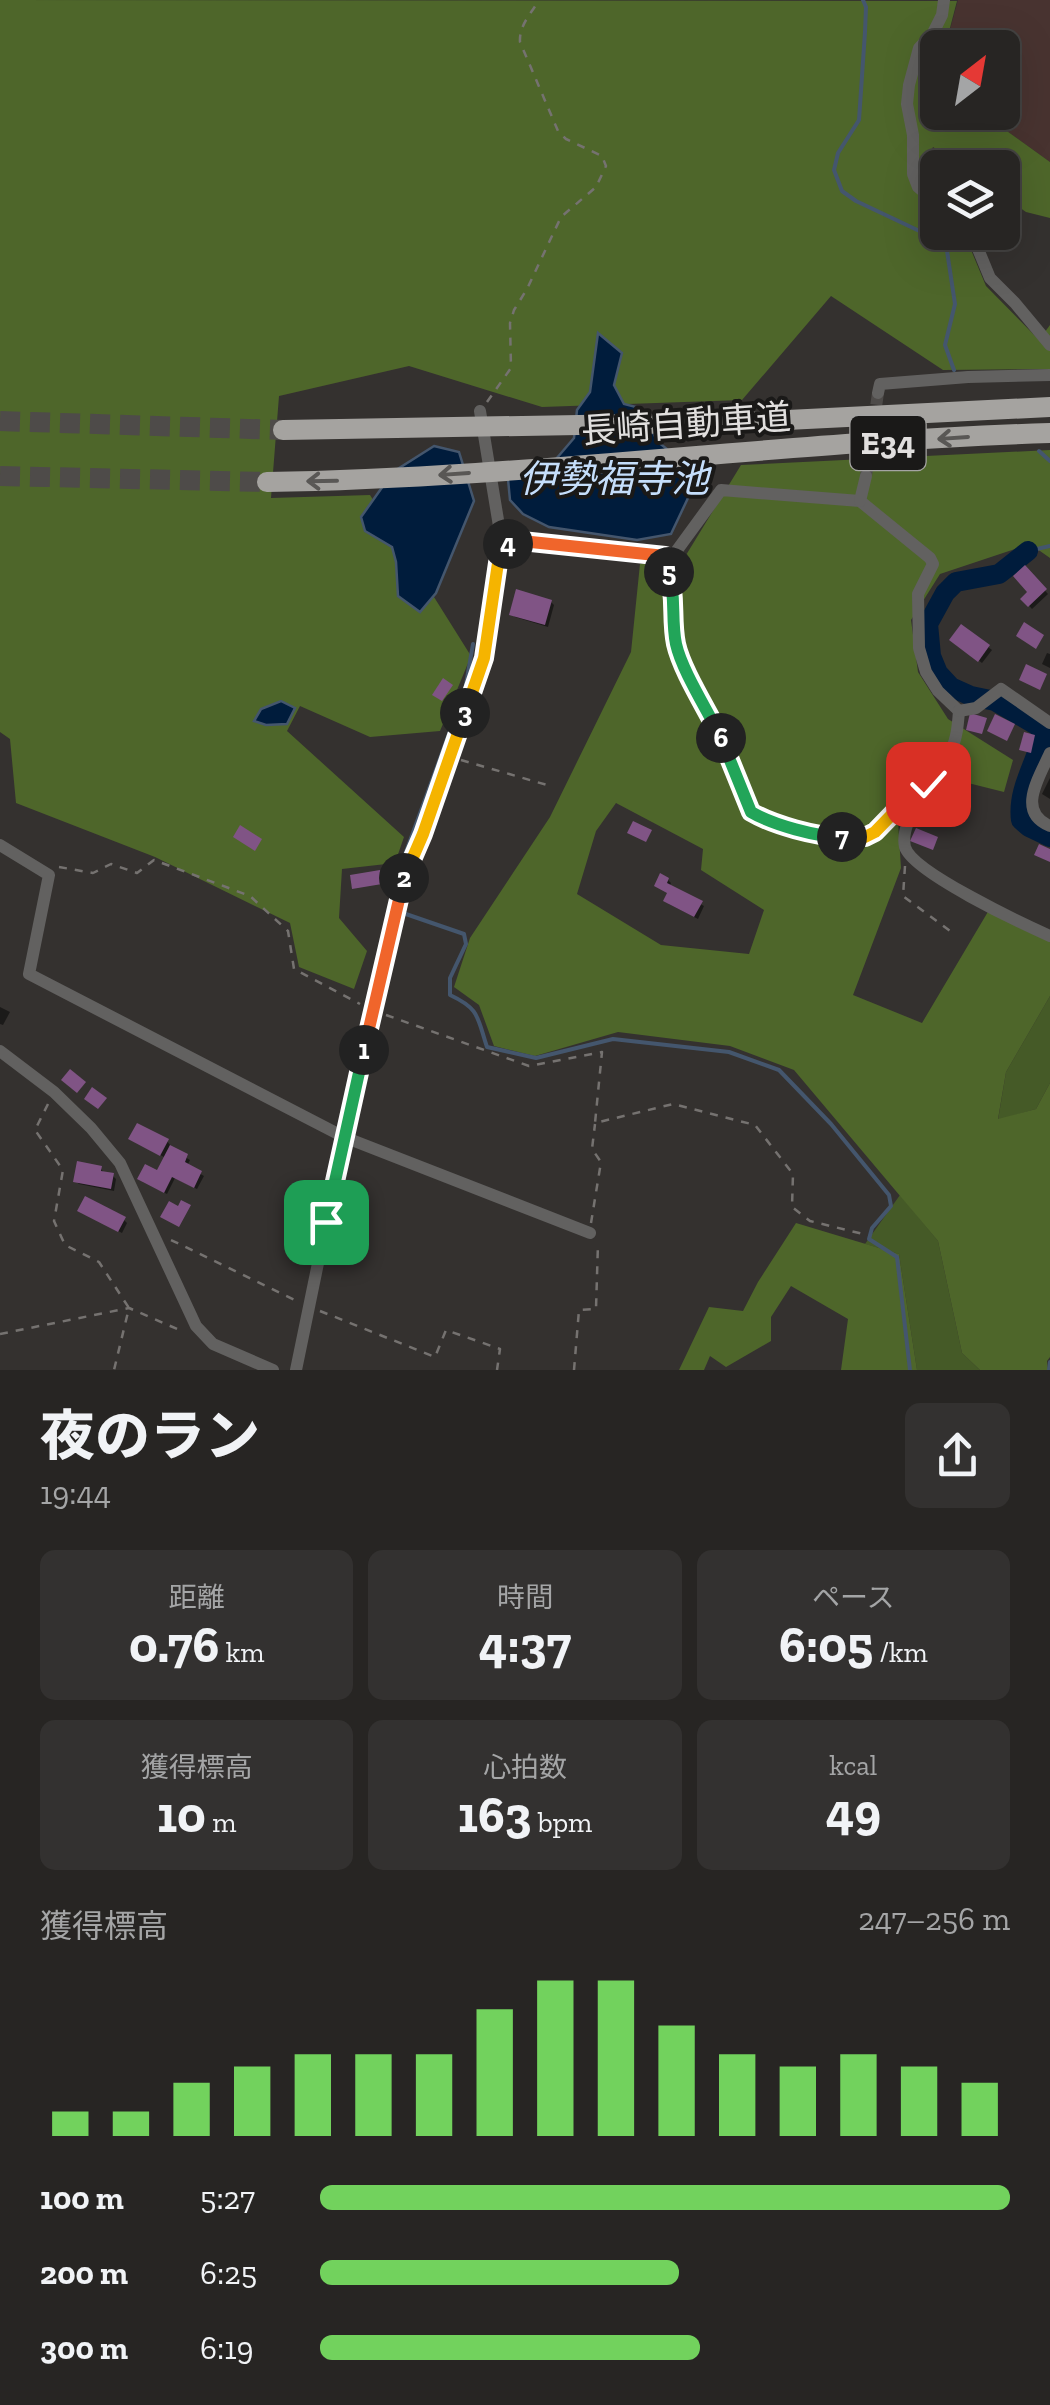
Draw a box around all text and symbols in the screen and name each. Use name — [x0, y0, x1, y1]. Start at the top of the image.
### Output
north arrow — [920, 30, 1020, 130]
map controls — [920, 30, 1020, 250]
button: layers — [920, 150, 1020, 250]
street label: 長崎自動車道 — [580, 396, 792, 452]
road number: E34 — [850, 416, 926, 470]
one-way arrow — [937, 429, 969, 448]
water label: 伊勢福寺池 — [519, 456, 713, 502]
one-way arrow — [438, 465, 470, 484]
one-way arrow — [307, 472, 340, 490]
pin: 4 — [483, 519, 533, 569]
text: 4 — [500, 527, 516, 560]
pin: 5 — [644, 547, 694, 597]
text: 5 — [662, 555, 676, 588]
pin: 3 — [440, 688, 490, 738]
text: 3 — [458, 696, 472, 729]
pin: 6 — [696, 713, 746, 763]
text: 6 — [713, 721, 729, 754]
pin — [886, 742, 971, 827]
icon: check — [901, 757, 956, 812]
pin: 7 — [817, 812, 867, 862]
text: 7 — [835, 820, 849, 853]
pin: 2 — [379, 853, 429, 903]
text: 2 — [396, 861, 412, 894]
pin: 1 — [339, 1025, 389, 1075]
text: 1 — [358, 1033, 370, 1066]
pin — [284, 1180, 369, 1265]
icon: arrive — [299, 1195, 354, 1250]
text: 夜のラン — [40, 1403, 260, 1469]
button: share — [905, 1403, 1010, 1508]
text: 19:44 — [40, 1474, 111, 1512]
text: 距離 — [169, 1581, 225, 1614]
text: 時間 — [497, 1581, 553, 1614]
text: ペース — [812, 1581, 895, 1614]
text: 0.76 — [129, 1615, 219, 1675]
text: 4:37 — [479, 1615, 571, 1675]
text: 6:05 — [779, 1615, 873, 1675]
text: km — [219, 1636, 264, 1669]
text: /km — [873, 1636, 928, 1669]
text: kcal — [829, 1749, 877, 1782]
text: 獲得標高 — [141, 1751, 253, 1784]
text: 心拍数 — [483, 1751, 567, 1784]
text: 49 — [826, 1782, 881, 1842]
text: 10 — [157, 1785, 206, 1845]
text: 163 — [458, 1785, 531, 1845]
text: m — [206, 1806, 236, 1839]
text: bpm — [531, 1806, 592, 1839]
text: 247–256 m — [858, 1900, 1010, 1938]
text: 獲得標高 — [40, 1907, 168, 1945]
text: 100 m — [40, 2179, 124, 2217]
text: 5:27 — [200, 2179, 255, 2217]
text: 200 m — [40, 2254, 128, 2292]
text: 6:25 — [200, 2254, 257, 2292]
text: 300 m — [40, 2329, 128, 2367]
text: 6:19 — [200, 2329, 253, 2367]

